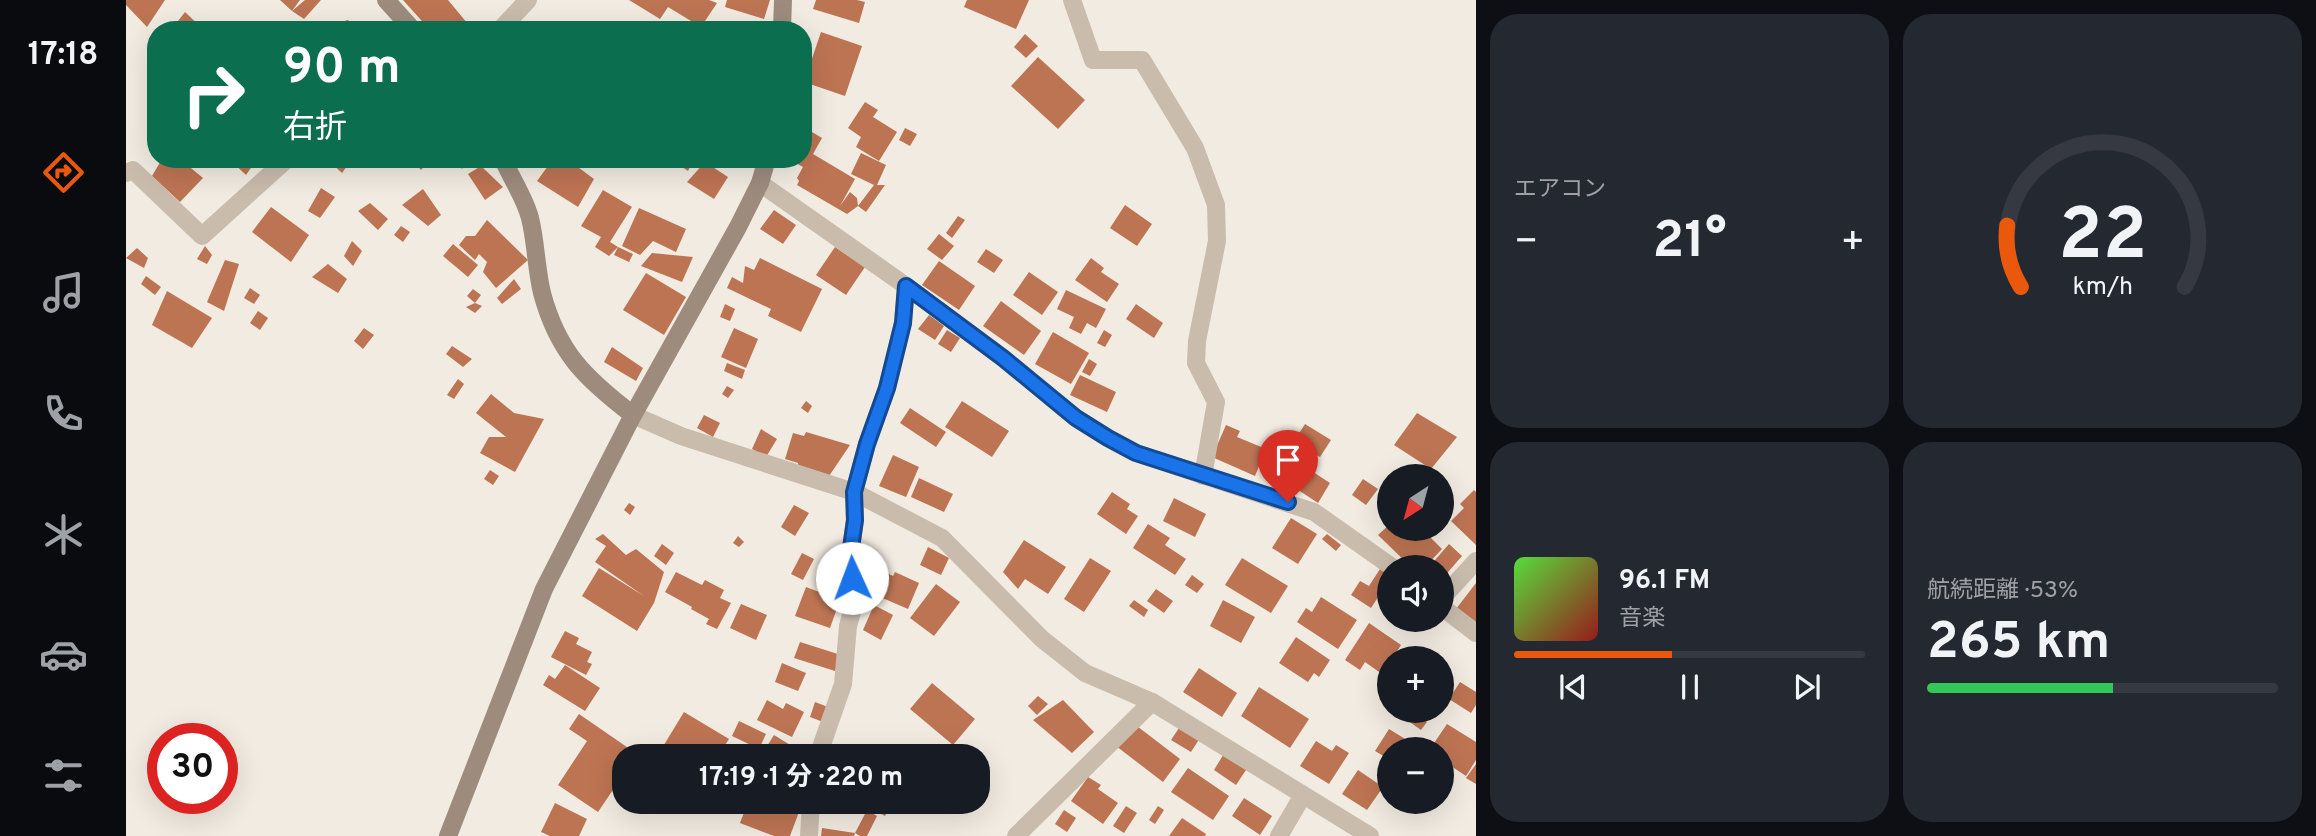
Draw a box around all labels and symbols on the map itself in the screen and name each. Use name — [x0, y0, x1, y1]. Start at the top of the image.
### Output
pin — [1258, 430, 1318, 502]
north arrow — [1377, 464, 1454, 541]
position arrow — [815, 541, 889, 615]
speed limit sign: 30 — [147, 723, 238, 814]

